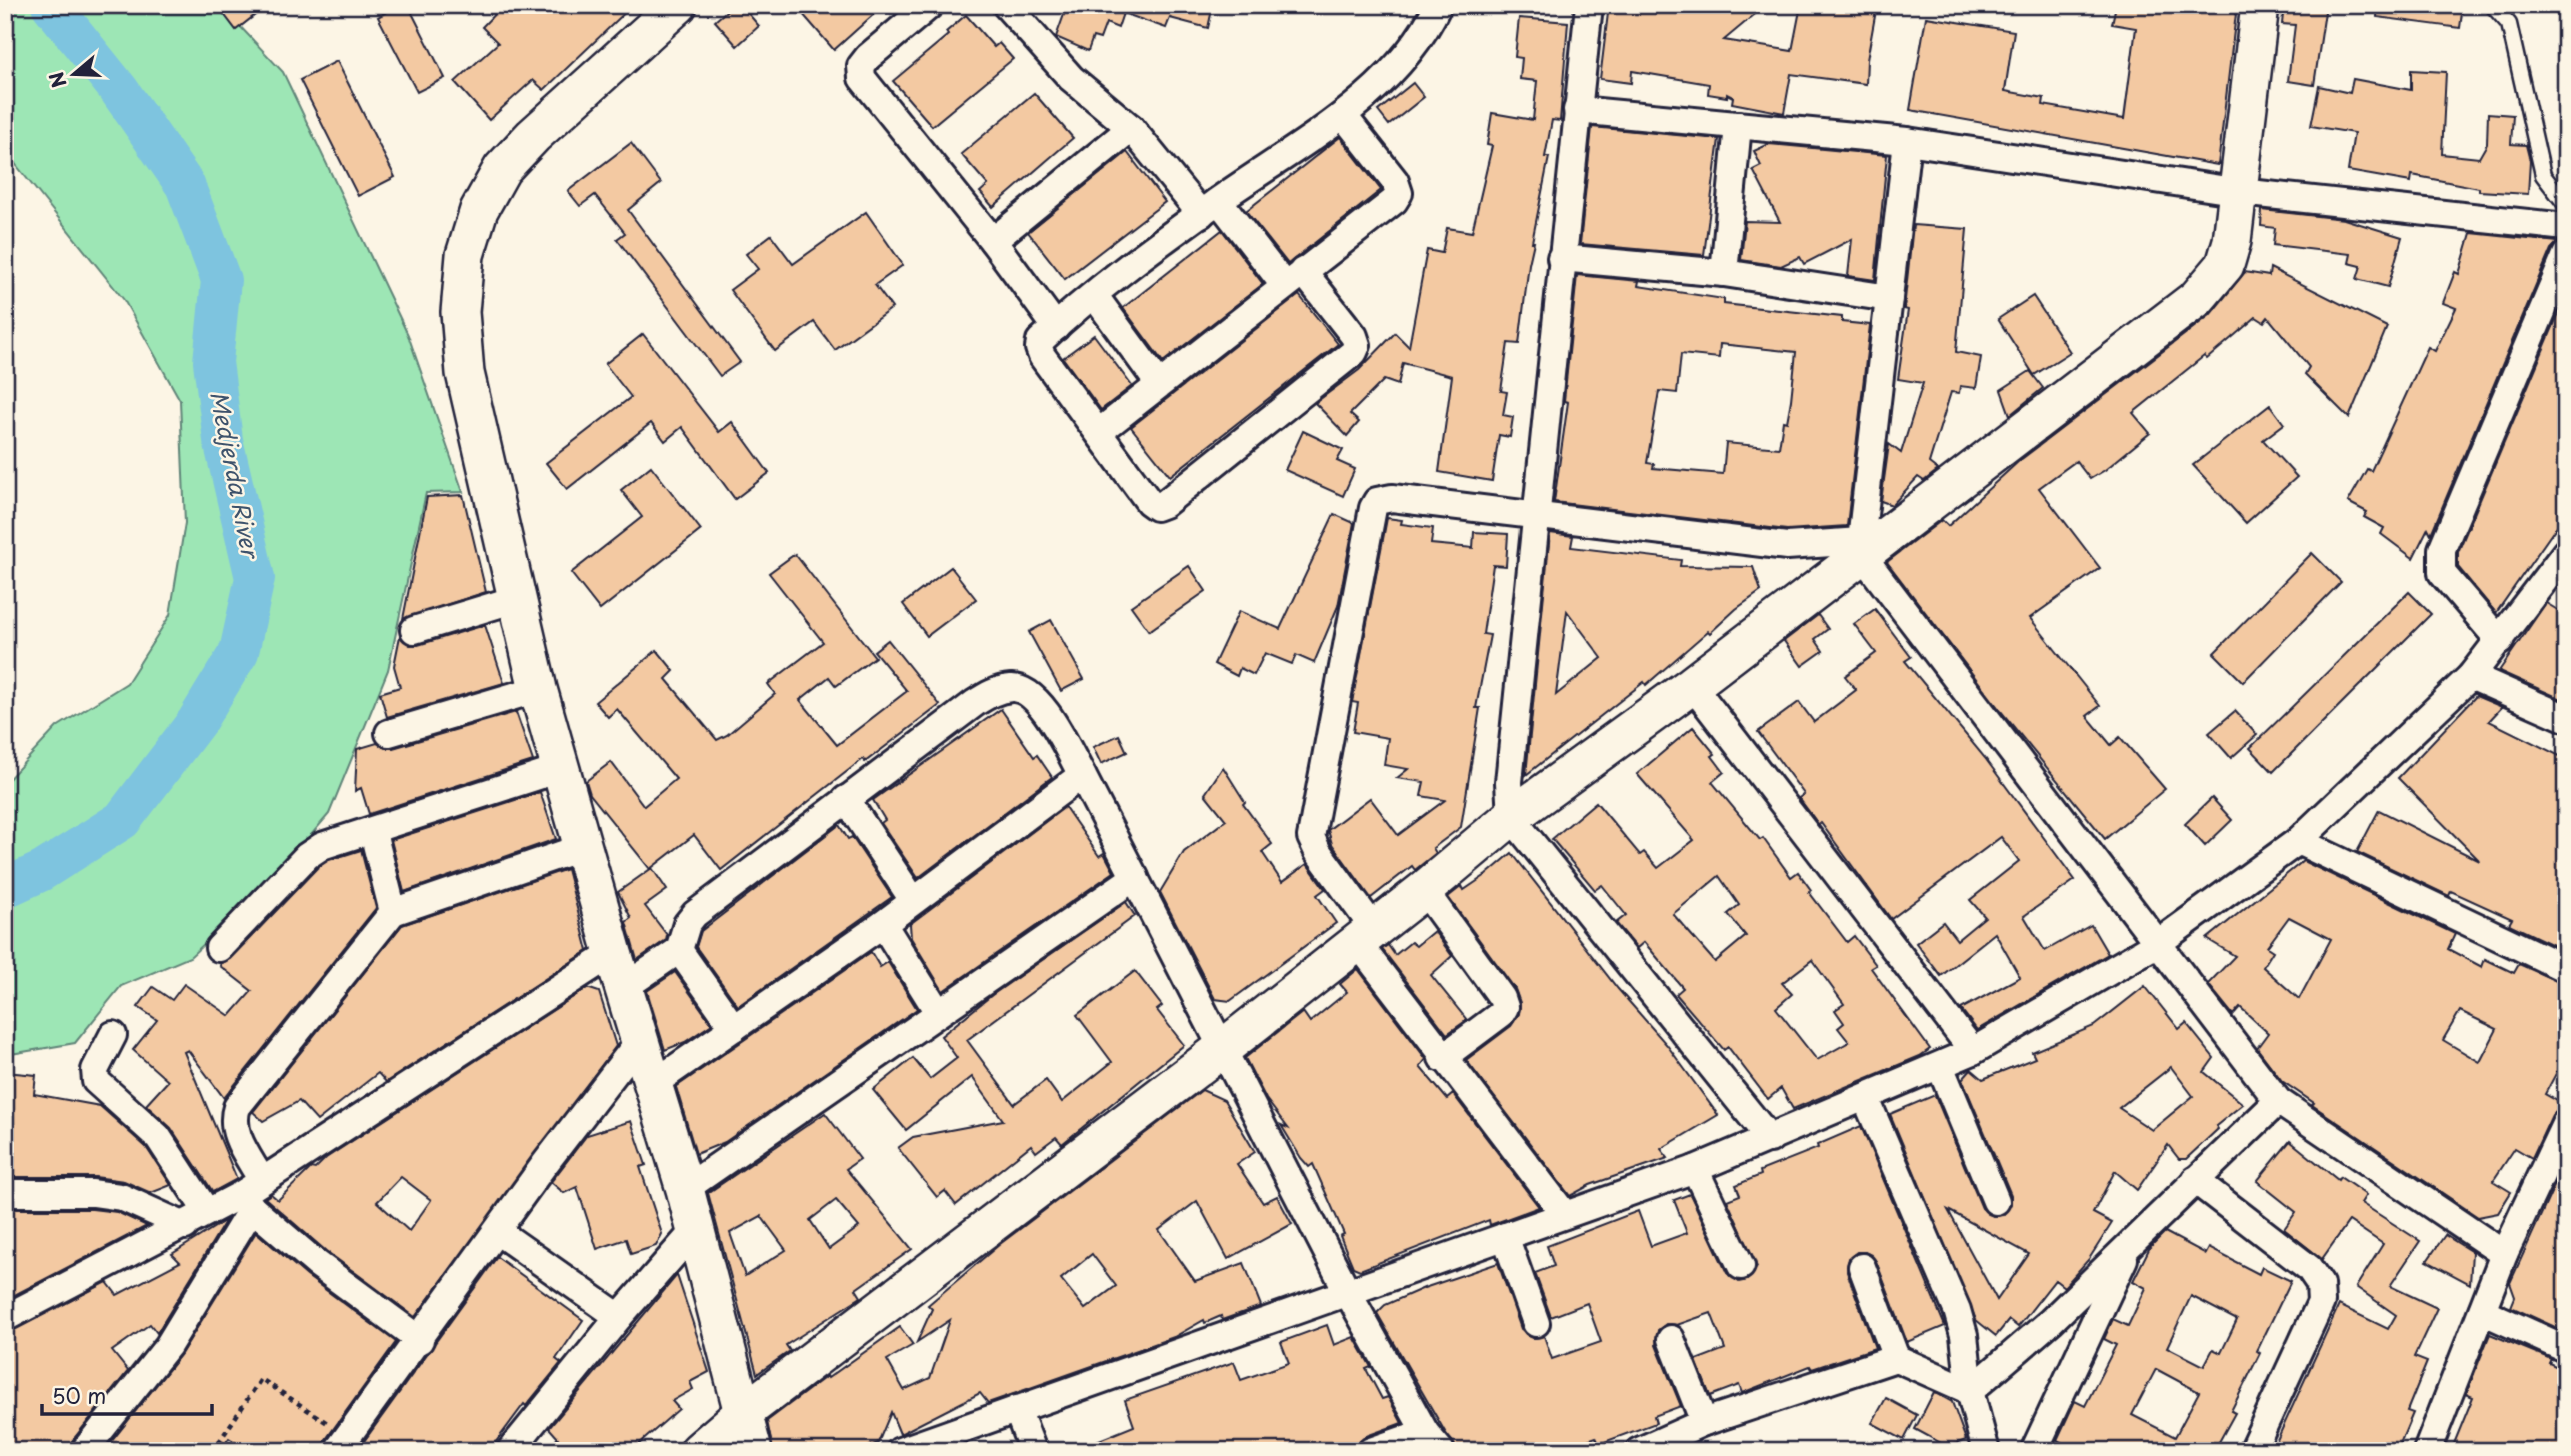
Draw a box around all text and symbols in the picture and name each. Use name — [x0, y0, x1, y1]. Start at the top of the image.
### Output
north arrow — [38, 38, 108, 108]
text: N — [41, 68, 73, 92]
water label: Medjerda River — [202, 388, 269, 563]
scale bar — [42, 1372, 212, 1416]
text: 50 m — [52, 1379, 106, 1411]

